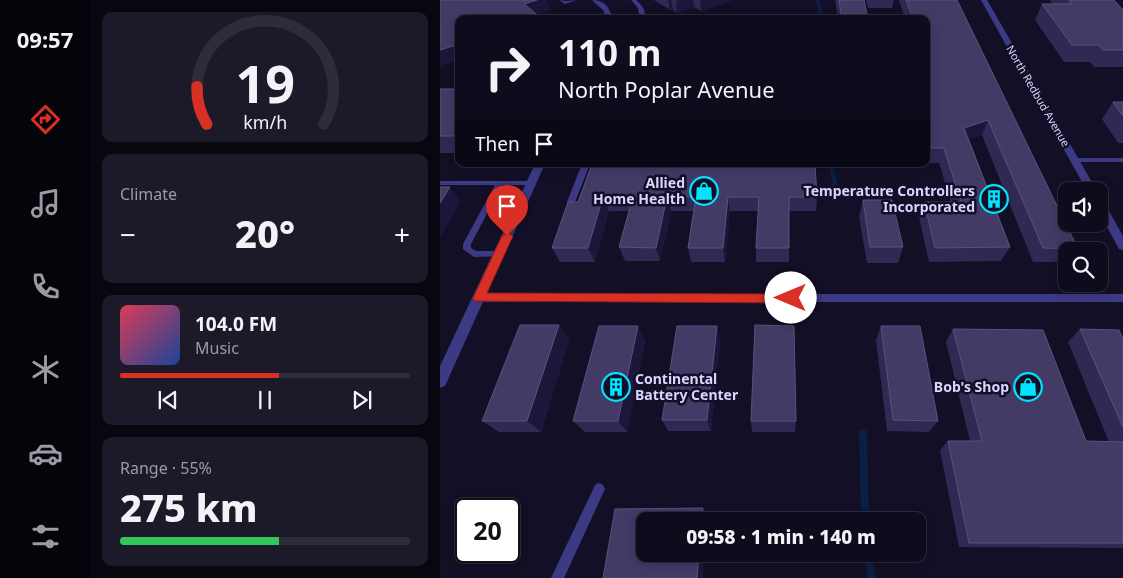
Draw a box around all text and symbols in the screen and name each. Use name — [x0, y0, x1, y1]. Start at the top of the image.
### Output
text: 09:57 — [17, 24, 73, 54]
text: 110 m — [558, 29, 661, 76]
icon: right — [475, 35, 540, 100]
street label: North Redbud Avenue — [1003, 42, 1074, 149]
text: 19 — [235, 47, 295, 118]
text: North Poplar Avenue — [558, 74, 775, 104]
icon: directions — [28, 102, 63, 137]
text: km/h — [243, 110, 287, 134]
icon: arrive — [530, 130, 558, 158]
text: Then — [475, 131, 520, 157]
place label: Allied Home Health — [593, 173, 685, 208]
shop icon: Allied Home Health — [689, 176, 719, 206]
place label: Temperature Controllers Incorporated — [804, 181, 975, 216]
map controls — [1058, 182, 1108, 292]
button: sound — [1058, 182, 1108, 232]
text: Climate — [120, 183, 177, 205]
building icon: Temperature Controllers Incorporated — [979, 184, 1009, 214]
pin — [486, 185, 528, 236]
icon: music — [28, 186, 63, 221]
icon: arrive — [493, 192, 521, 220]
text: 20° — [235, 207, 295, 259]
text: − — [120, 215, 136, 253]
text: + — [394, 215, 410, 253]
button: search — [1058, 242, 1108, 292]
icon: phone — [28, 269, 63, 304]
position arrow — [764, 271, 816, 323]
text: 104.0 FM — [195, 311, 277, 337]
text: Music — [195, 337, 239, 359]
icon: climate — [28, 352, 63, 387]
place label: Continental Battery Center — [635, 369, 739, 404]
building icon: Continental Battery Center — [601, 372, 631, 402]
shop icon: Bob's Shop — [1013, 372, 1043, 402]
place label: Bob's Shop — [934, 377, 1009, 396]
icon: previous — [154, 386, 182, 414]
icon: pause — [251, 386, 279, 414]
icon: next — [348, 386, 376, 414]
icon: car — [28, 436, 63, 471]
text: Range · 55% — [120, 457, 212, 479]
text: 275 km — [120, 481, 258, 533]
speed limit sign: 20 — [455, 498, 520, 563]
icon: filters — [28, 519, 63, 554]
text: 09:58 · 1 min · 140 m — [686, 524, 876, 550]

